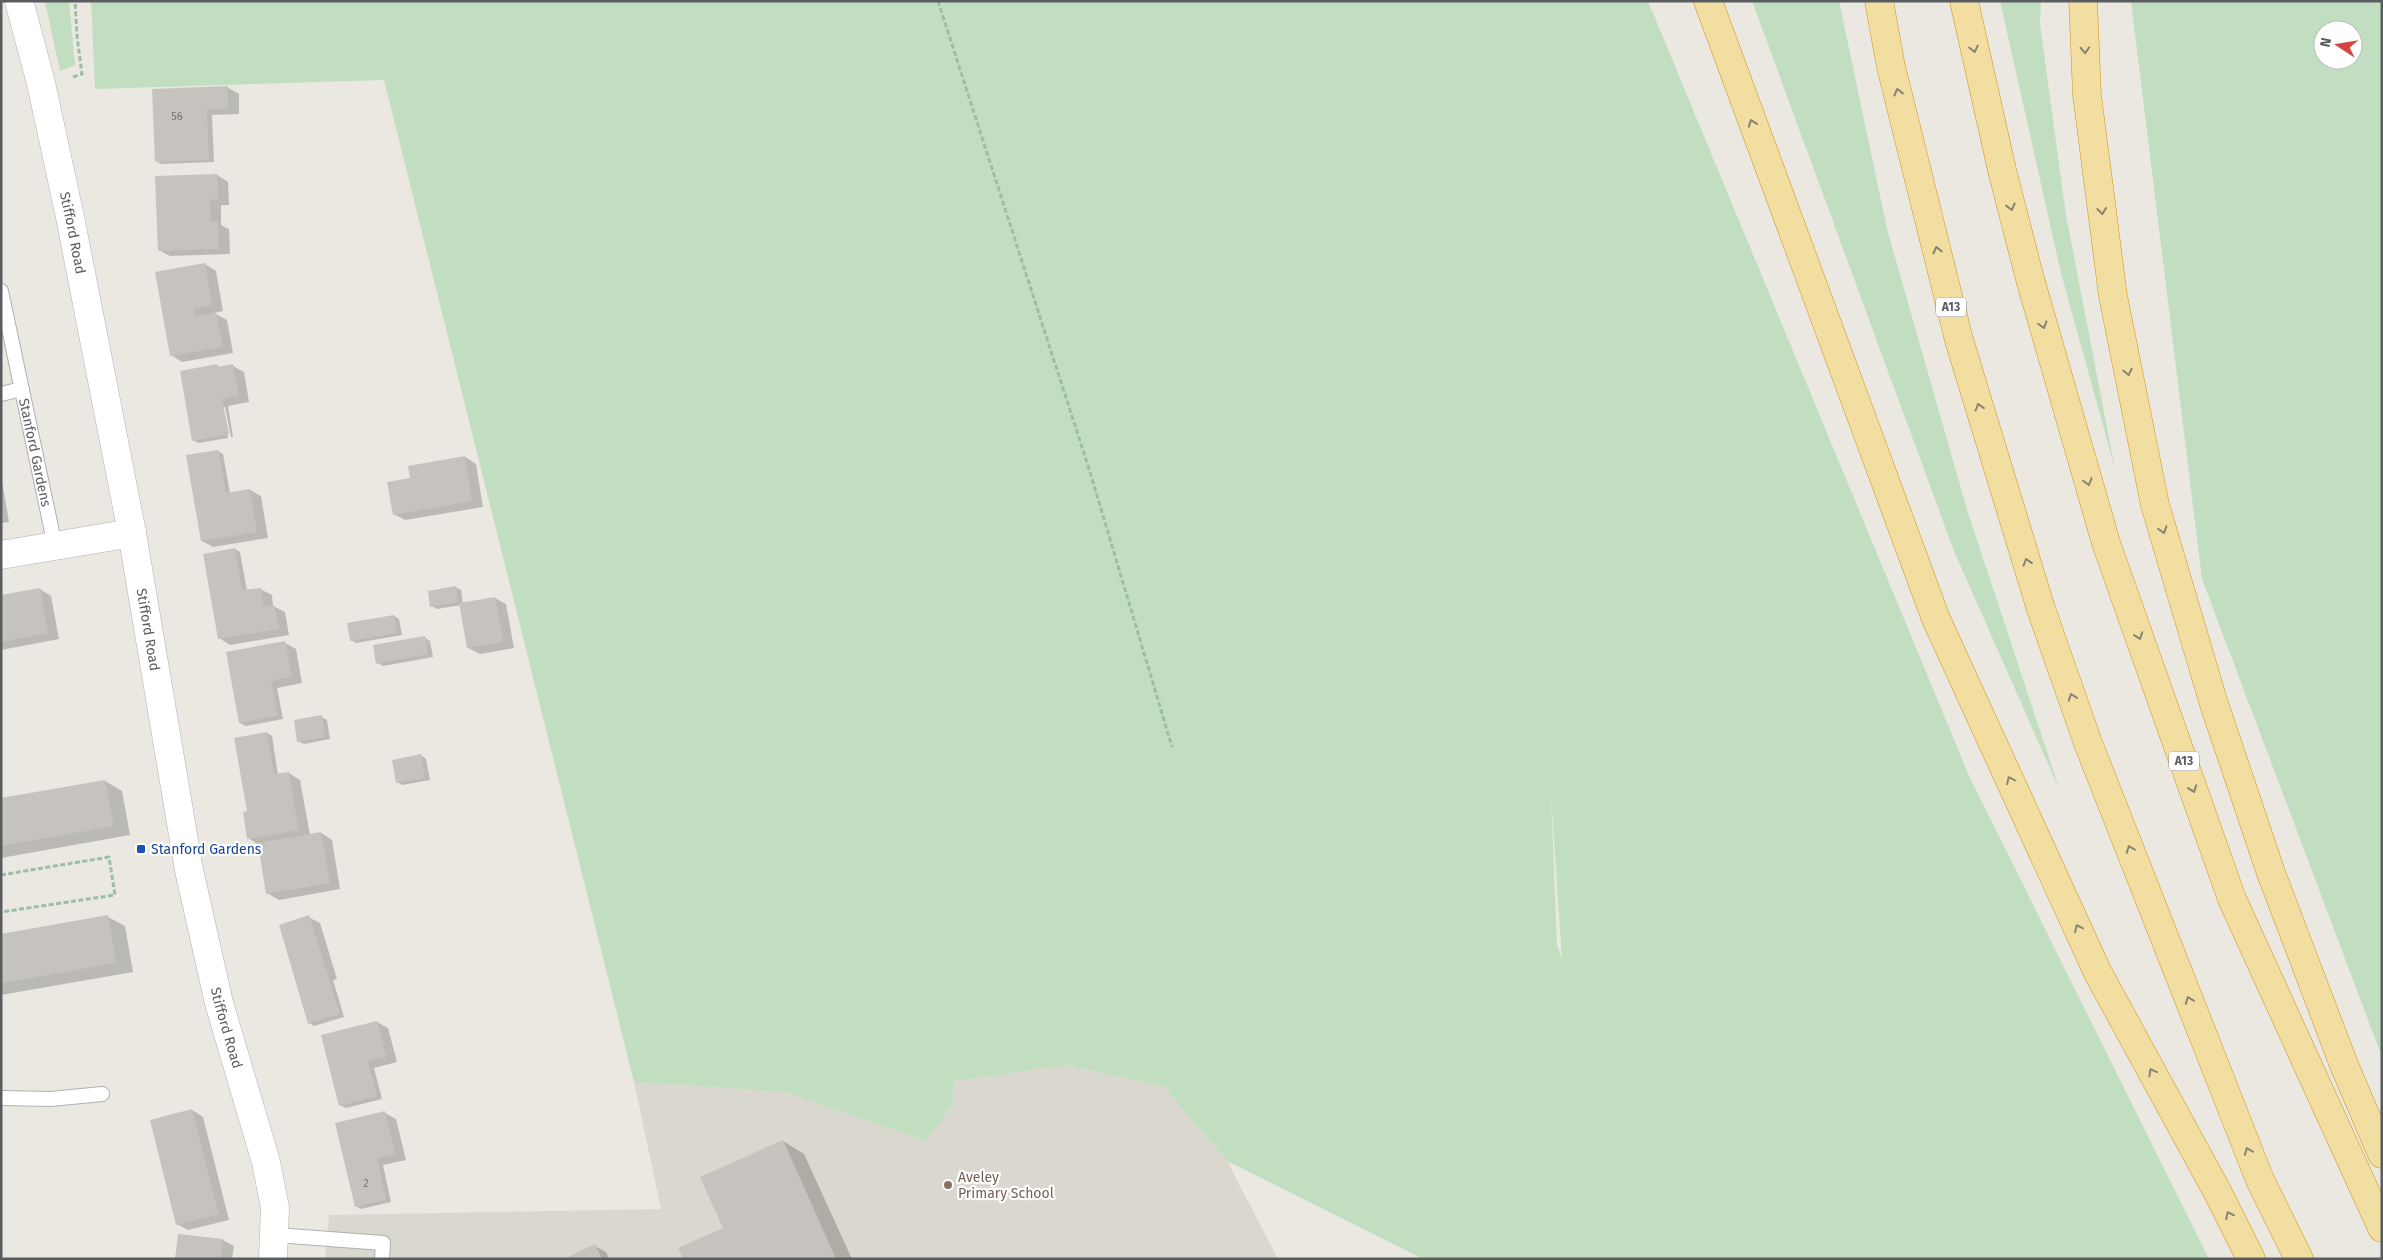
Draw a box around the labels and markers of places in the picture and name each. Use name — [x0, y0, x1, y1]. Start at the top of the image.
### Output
place label: Stanford Gardens — [151, 841, 262, 858]
marker: Stanford Gardens — [135, 843, 147, 855]
place label: Aveley Primary School — [958, 1169, 1054, 1202]
marker: Aveley Primary School — [942, 1179, 954, 1191]

